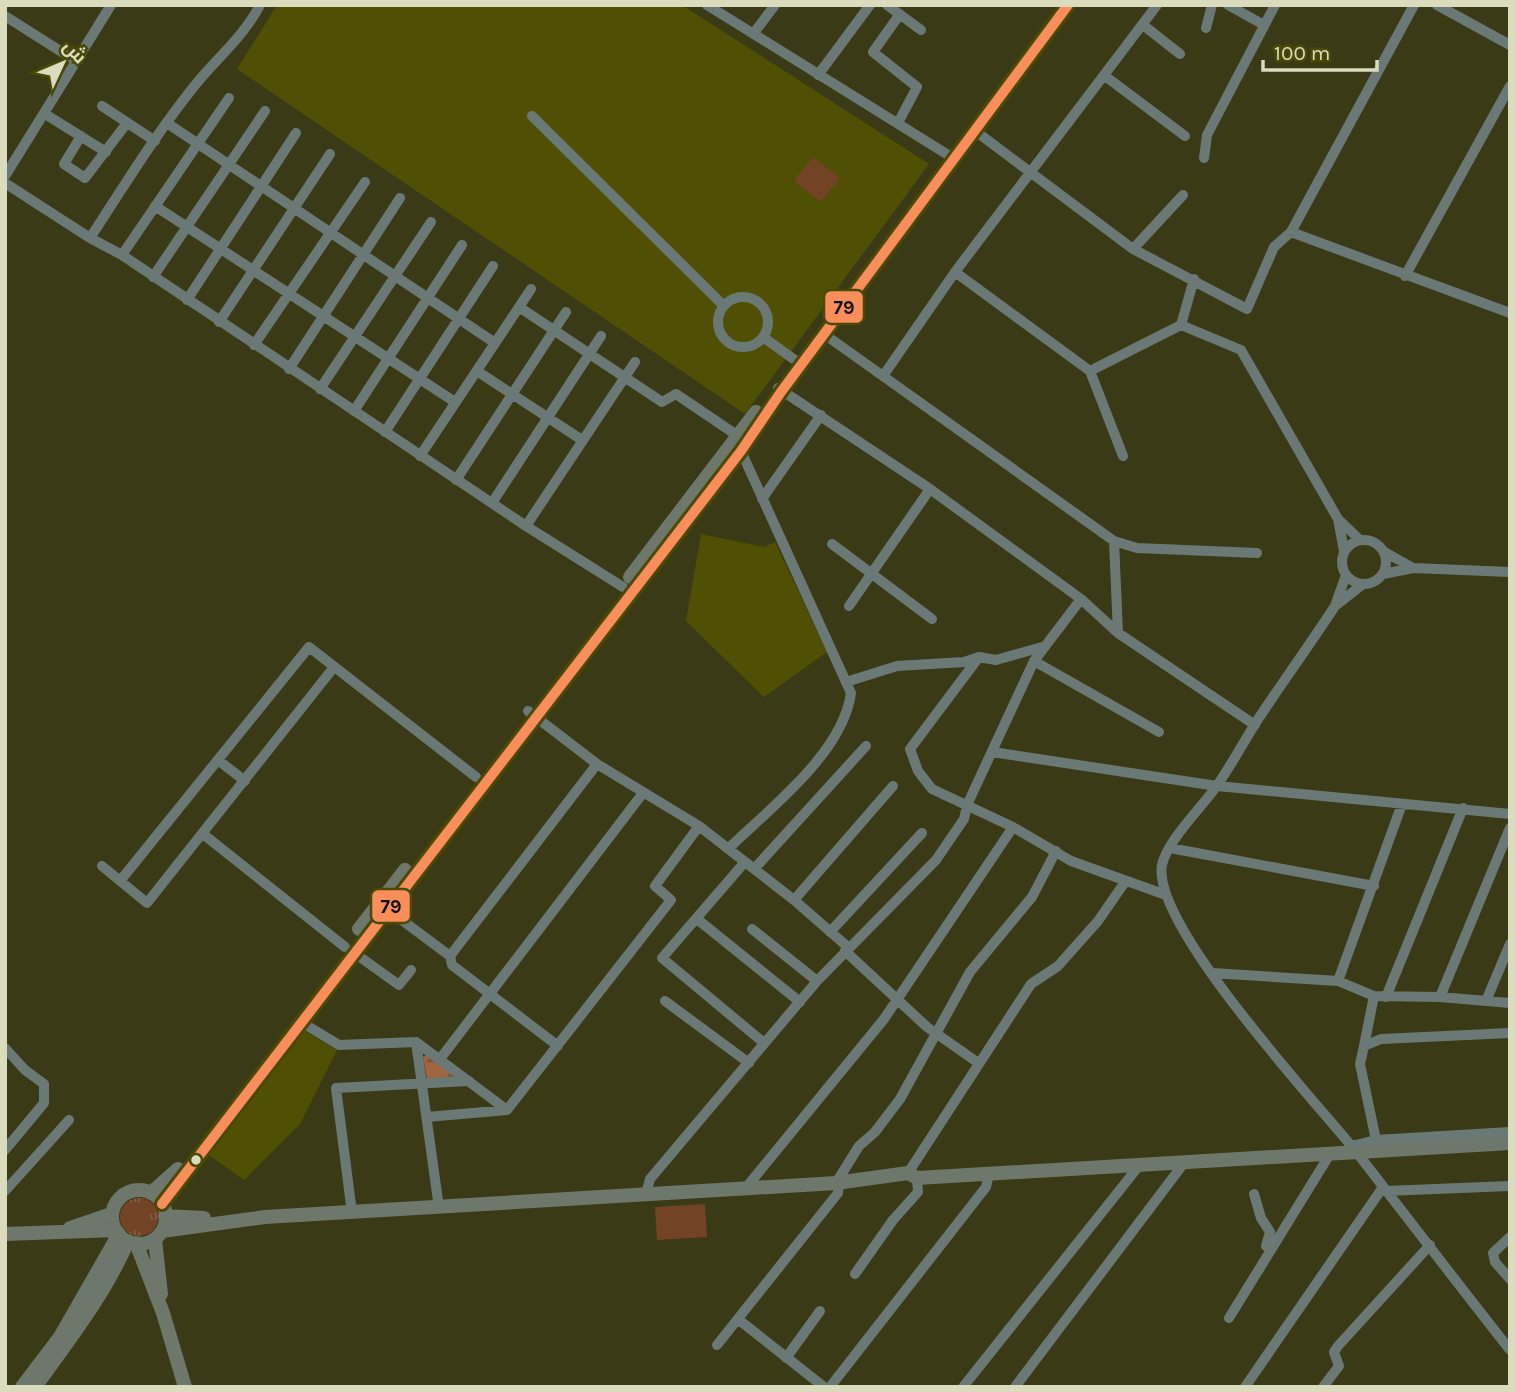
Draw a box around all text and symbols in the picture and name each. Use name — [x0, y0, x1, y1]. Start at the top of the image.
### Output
north arrow — [28, 28, 98, 98]
scale bar — [1263, 28, 1377, 72]
text: ش — [58, 35, 91, 68]
text: 100 m — [1274, 41, 1331, 65]
line badge: 79 — [824, 290, 864, 324]
text: 79 — [833, 297, 855, 319]
line badge: 79 — [371, 889, 411, 923]
text: 79 — [380, 896, 402, 918]
unlabelled marker — [189, 1153, 203, 1167]

